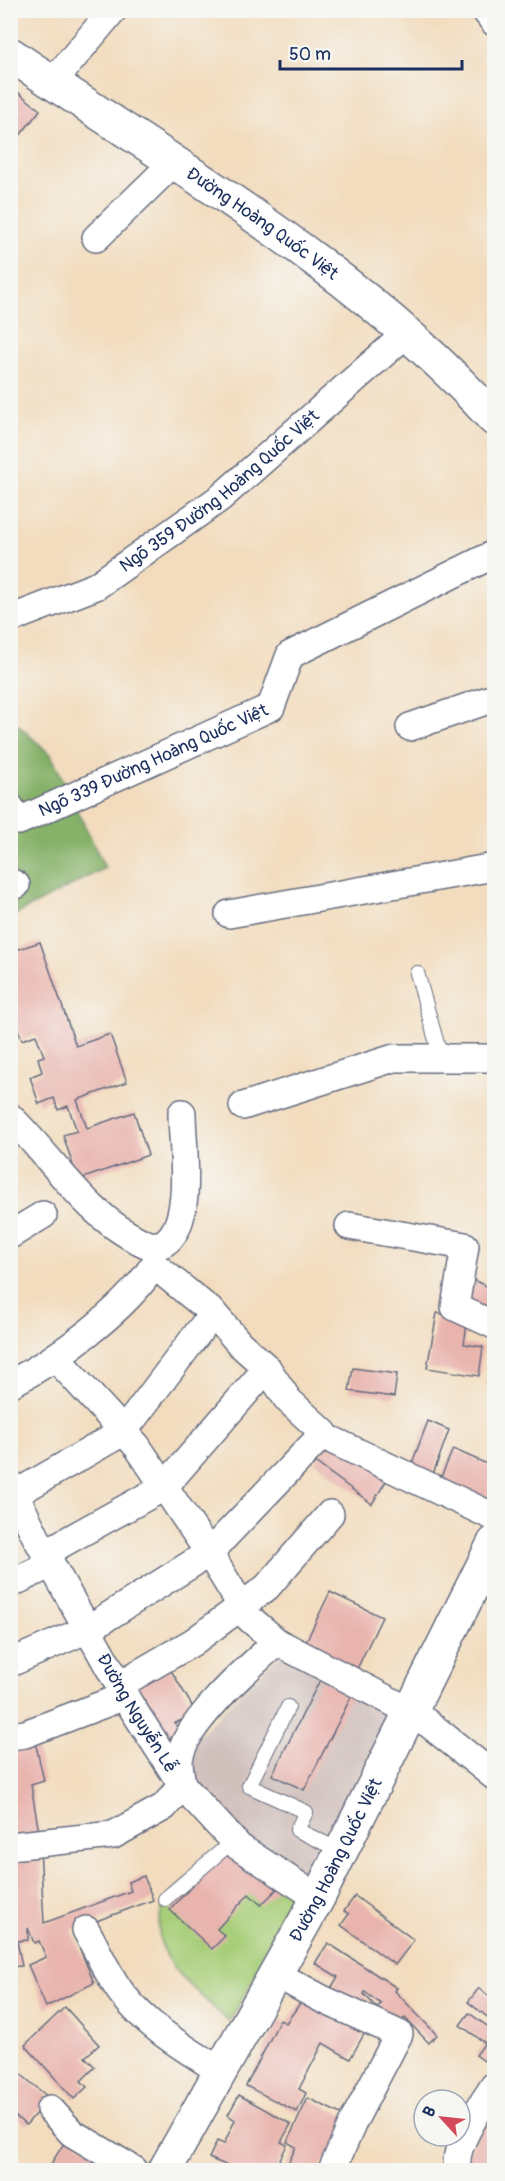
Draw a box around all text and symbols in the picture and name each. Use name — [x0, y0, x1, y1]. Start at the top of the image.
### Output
scale bar — [280, 33, 462, 71]
text: 50 m — [289, 43, 331, 66]
street label: Đường Hoàng Quốc Việt — [182, 162, 344, 285]
street label: Ngõ 359 Đường Hoàng Quốc Việt — [115, 404, 324, 577]
street label: Ngõ 339 Đường Hoàng Quốc Việt — [35, 698, 272, 822]
street label: Đường Nguyễn Lễ — [92, 1649, 182, 1777]
street label: Đường Hoàng Quốc Việt — [284, 1774, 387, 1946]
north arrow — [412, 2088, 472, 2148]
text: B — [419, 2103, 440, 2120]

